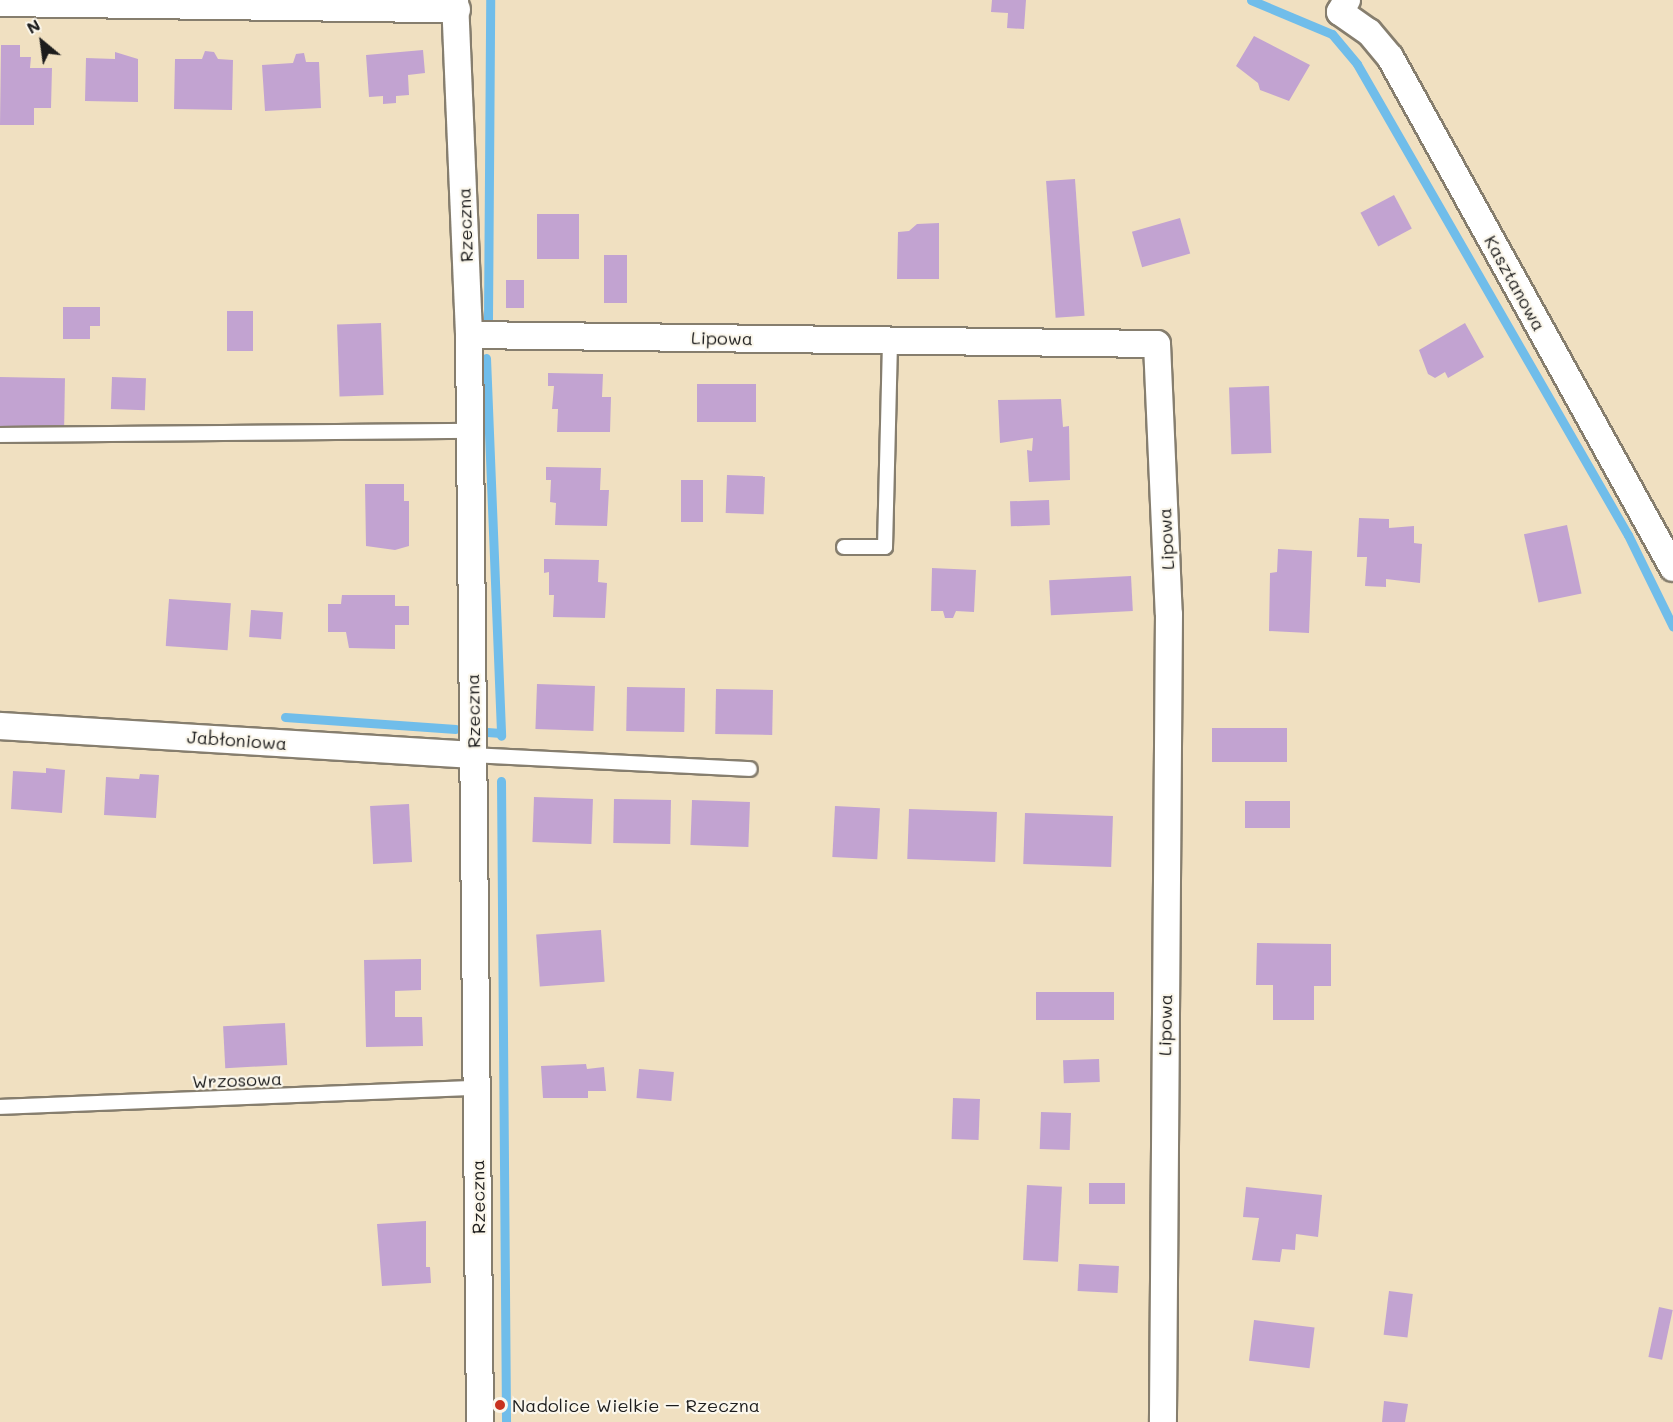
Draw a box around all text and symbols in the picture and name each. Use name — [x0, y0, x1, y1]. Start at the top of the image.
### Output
north arrow — [12, 12, 72, 72]
text: N — [23, 14, 43, 38]
street label: Rzeczna — [453, 187, 477, 263]
street label: Kasztanowa — [1480, 231, 1550, 335]
street label: Lipowa — [691, 327, 753, 349]
street label: Lipowa — [1154, 508, 1178, 570]
street label: Rzeczna — [462, 674, 484, 748]
street label: Jabłoniowa — [186, 726, 288, 754]
street label: Lipowa — [1154, 994, 1176, 1056]
street label: Wrzosowa — [192, 1068, 282, 1092]
street label: Rzeczna — [467, 1160, 489, 1234]
place label: Nadolice Wielkie – Rzeczna — [512, 1394, 760, 1416]
marker: Nadolice Wielkie – Rzeczna — [493, 1398, 507, 1412]

